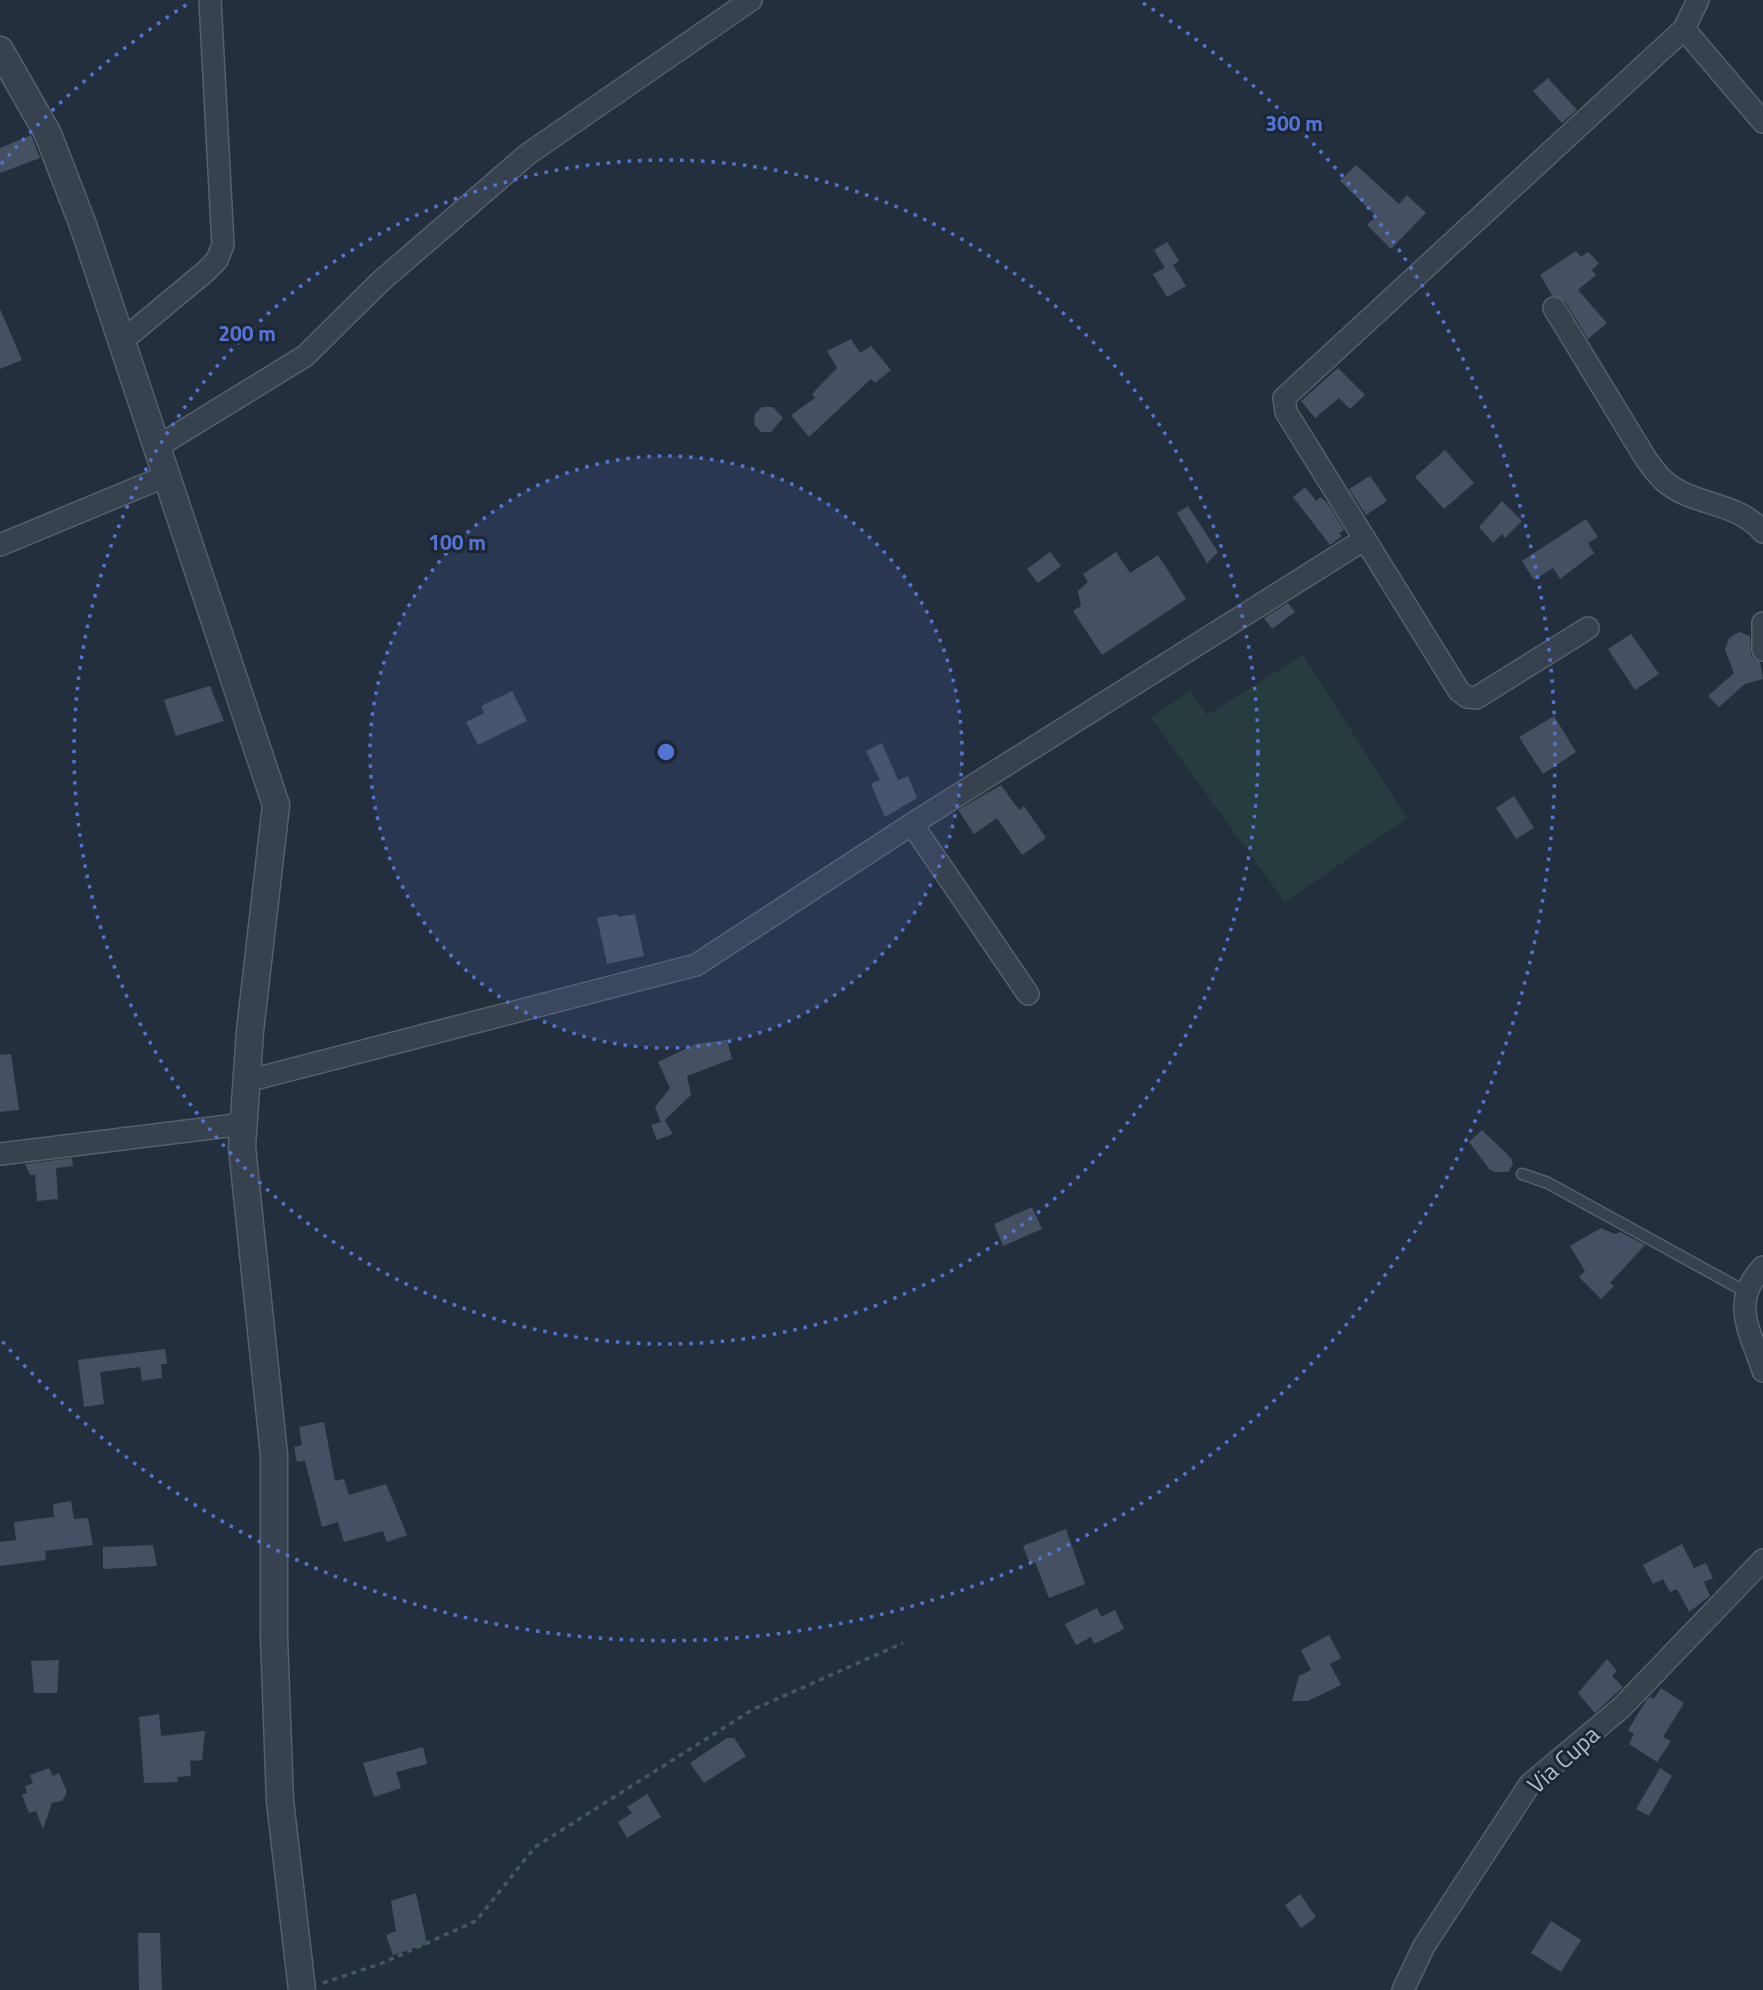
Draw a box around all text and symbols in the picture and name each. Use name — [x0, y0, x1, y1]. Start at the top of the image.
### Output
text: 300 m — [1265, 107, 1323, 139]
text: 200 m — [218, 317, 276, 349]
text: 100 m — [428, 526, 486, 558]
centre of rings — [654, 740, 678, 764]
street label: Via Cupa — [1519, 1717, 1607, 1801]

